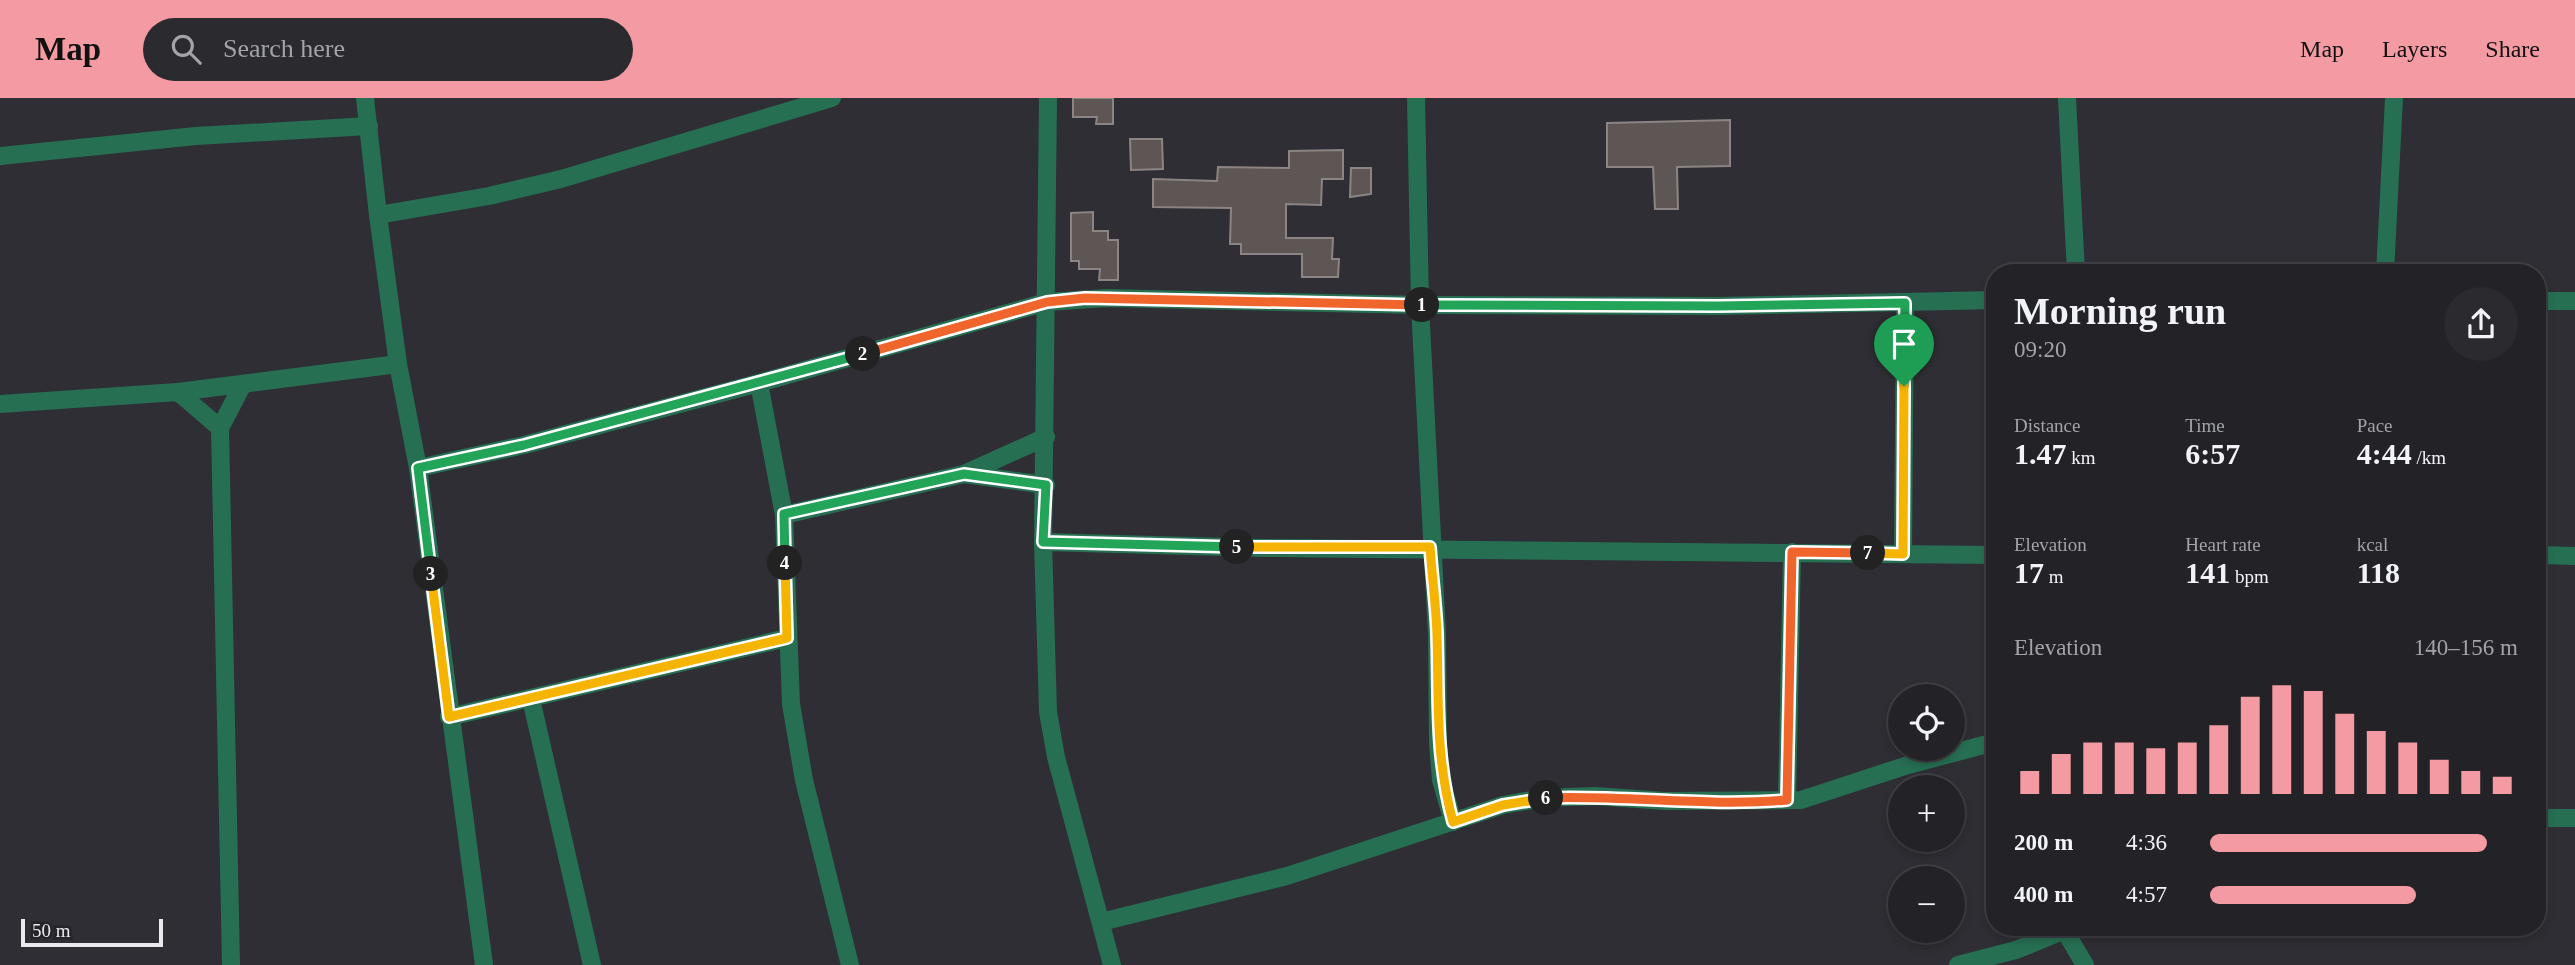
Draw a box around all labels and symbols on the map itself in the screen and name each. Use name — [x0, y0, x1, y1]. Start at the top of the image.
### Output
pin: 1 — [1404, 288, 1440, 322]
pin — [1874, 314, 1934, 386]
pin: 2 — [846, 336, 880, 372]
pin: 5 — [1220, 530, 1254, 564]
pin: 7 — [1850, 536, 1885, 570]
pin: 4 — [768, 546, 802, 580]
pin: 3 — [414, 556, 448, 592]
pin: 6 — [1528, 780, 1564, 816]
scale bar — [21, 916, 163, 948]

